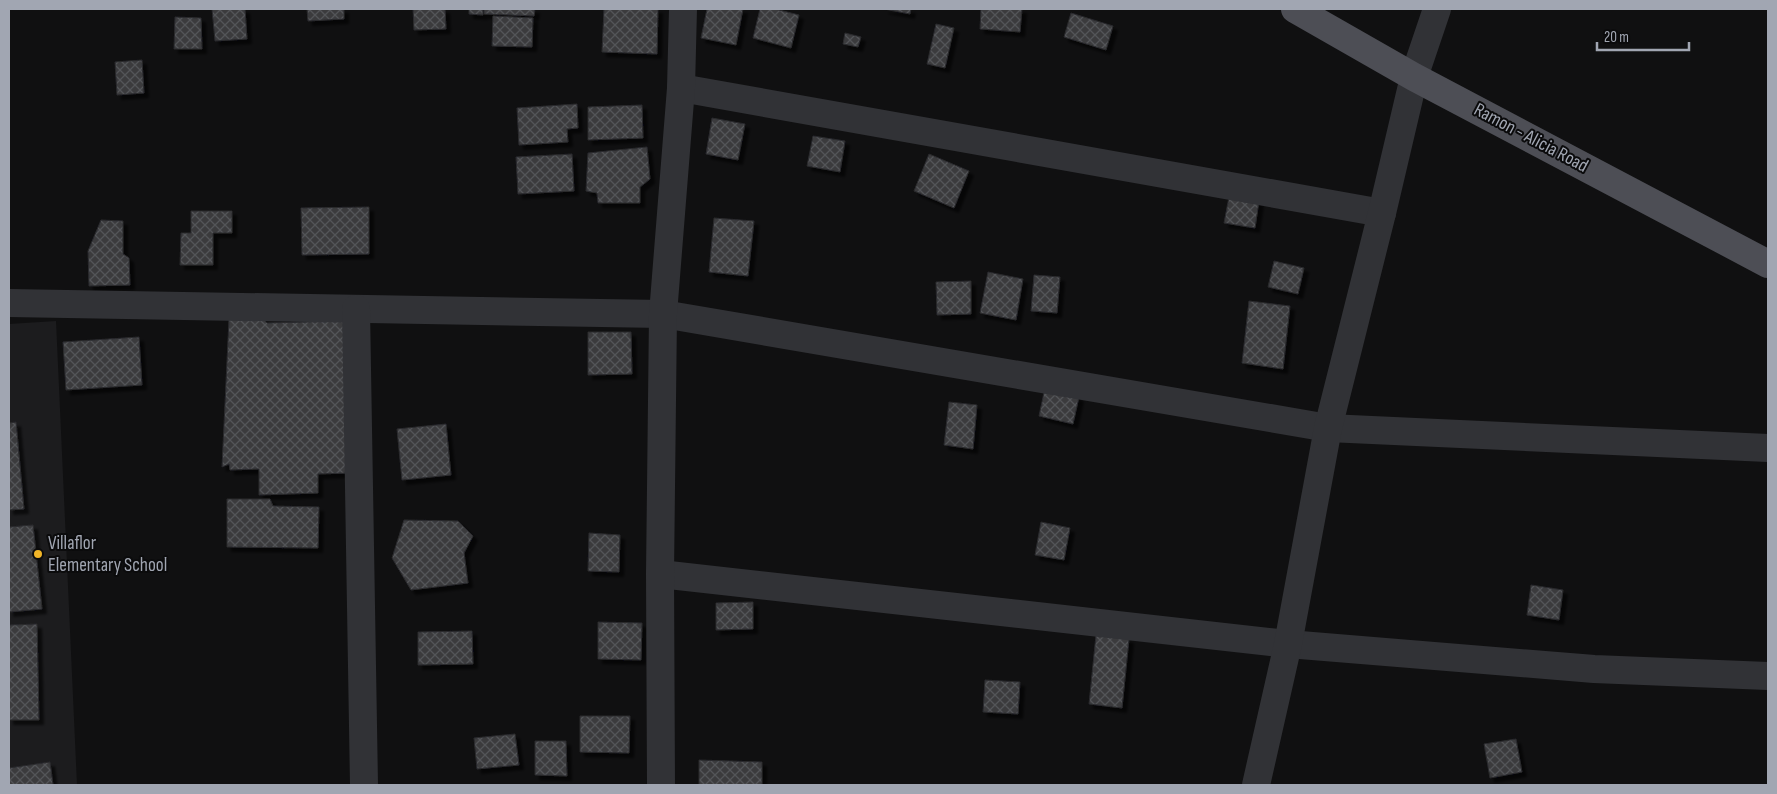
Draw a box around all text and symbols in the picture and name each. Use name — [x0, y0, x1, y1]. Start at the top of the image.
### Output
scale bar — [1597, 20, 1690, 52]
text: 20 m — [1604, 28, 1629, 47]
street label: Ramon - Alicia Road — [1470, 98, 1592, 178]
place label: Villaflor Elementary School — [48, 532, 167, 577]
marker: Villaflor Elementary School — [32, 548, 44, 560]

